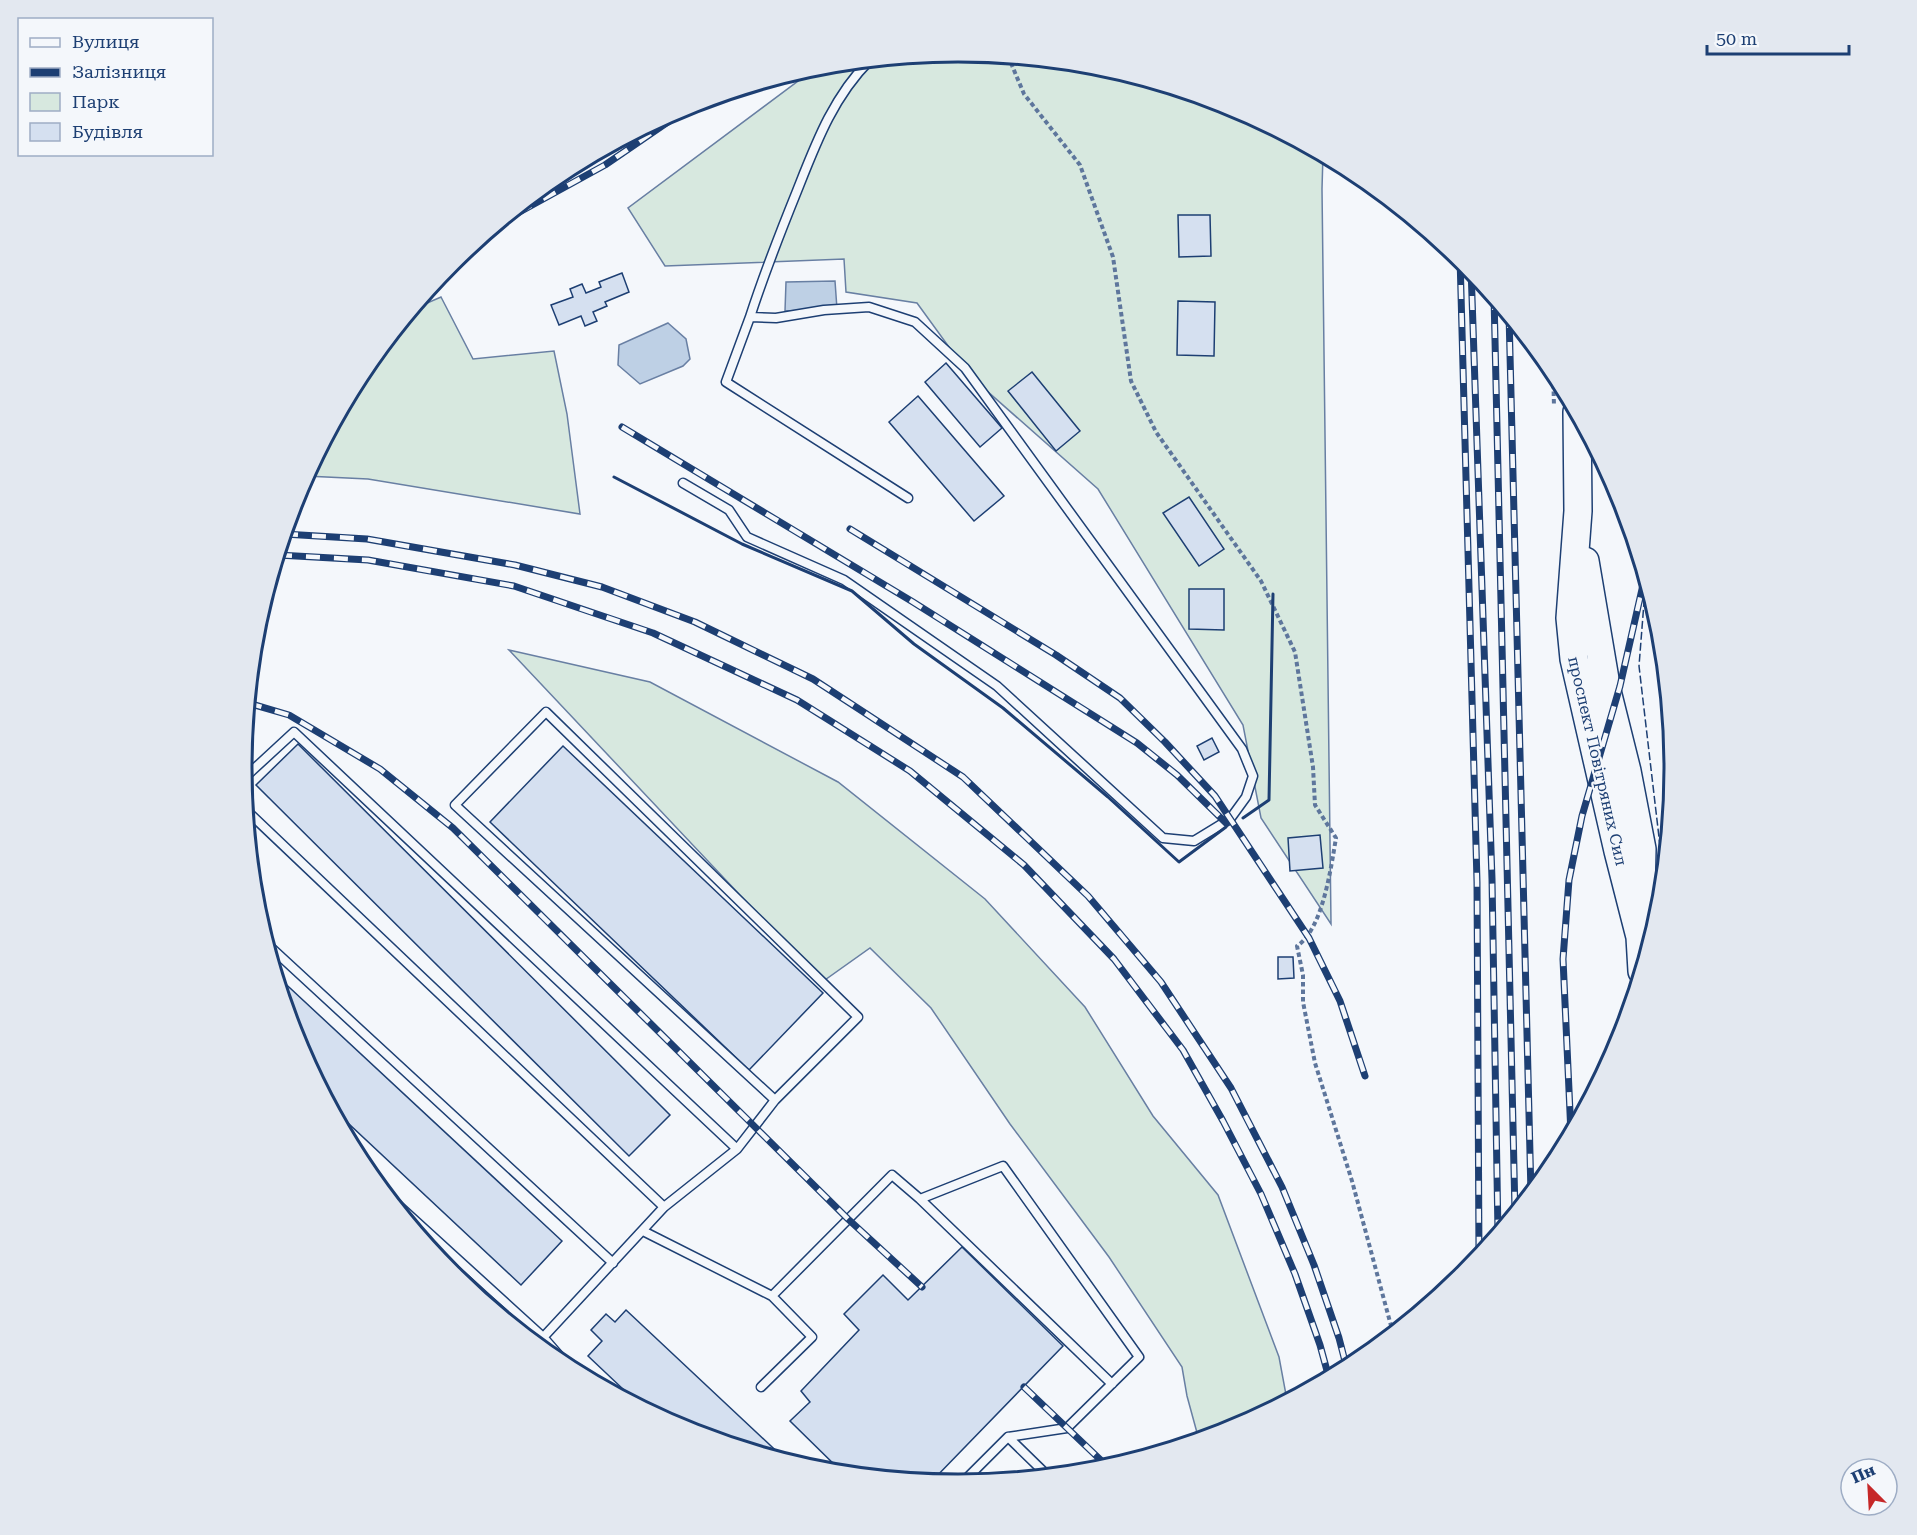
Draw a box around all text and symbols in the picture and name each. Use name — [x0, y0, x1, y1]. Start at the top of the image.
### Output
legend — [18, 18, 213, 156]
scale bar — [1707, 18, 1850, 56]
text: 50 m — [1716, 28, 1757, 49]
text: Вулиця — [72, 31, 139, 52]
text: Залізниця — [72, 61, 166, 82]
text: Парк — [72, 91, 120, 112]
text: Будівля — [72, 121, 143, 142]
street label: проспект Повітряних Сил — [1564, 655, 1631, 868]
north arrow — [1839, 1457, 1899, 1517]
text: Пн — [1848, 1460, 1878, 1487]

